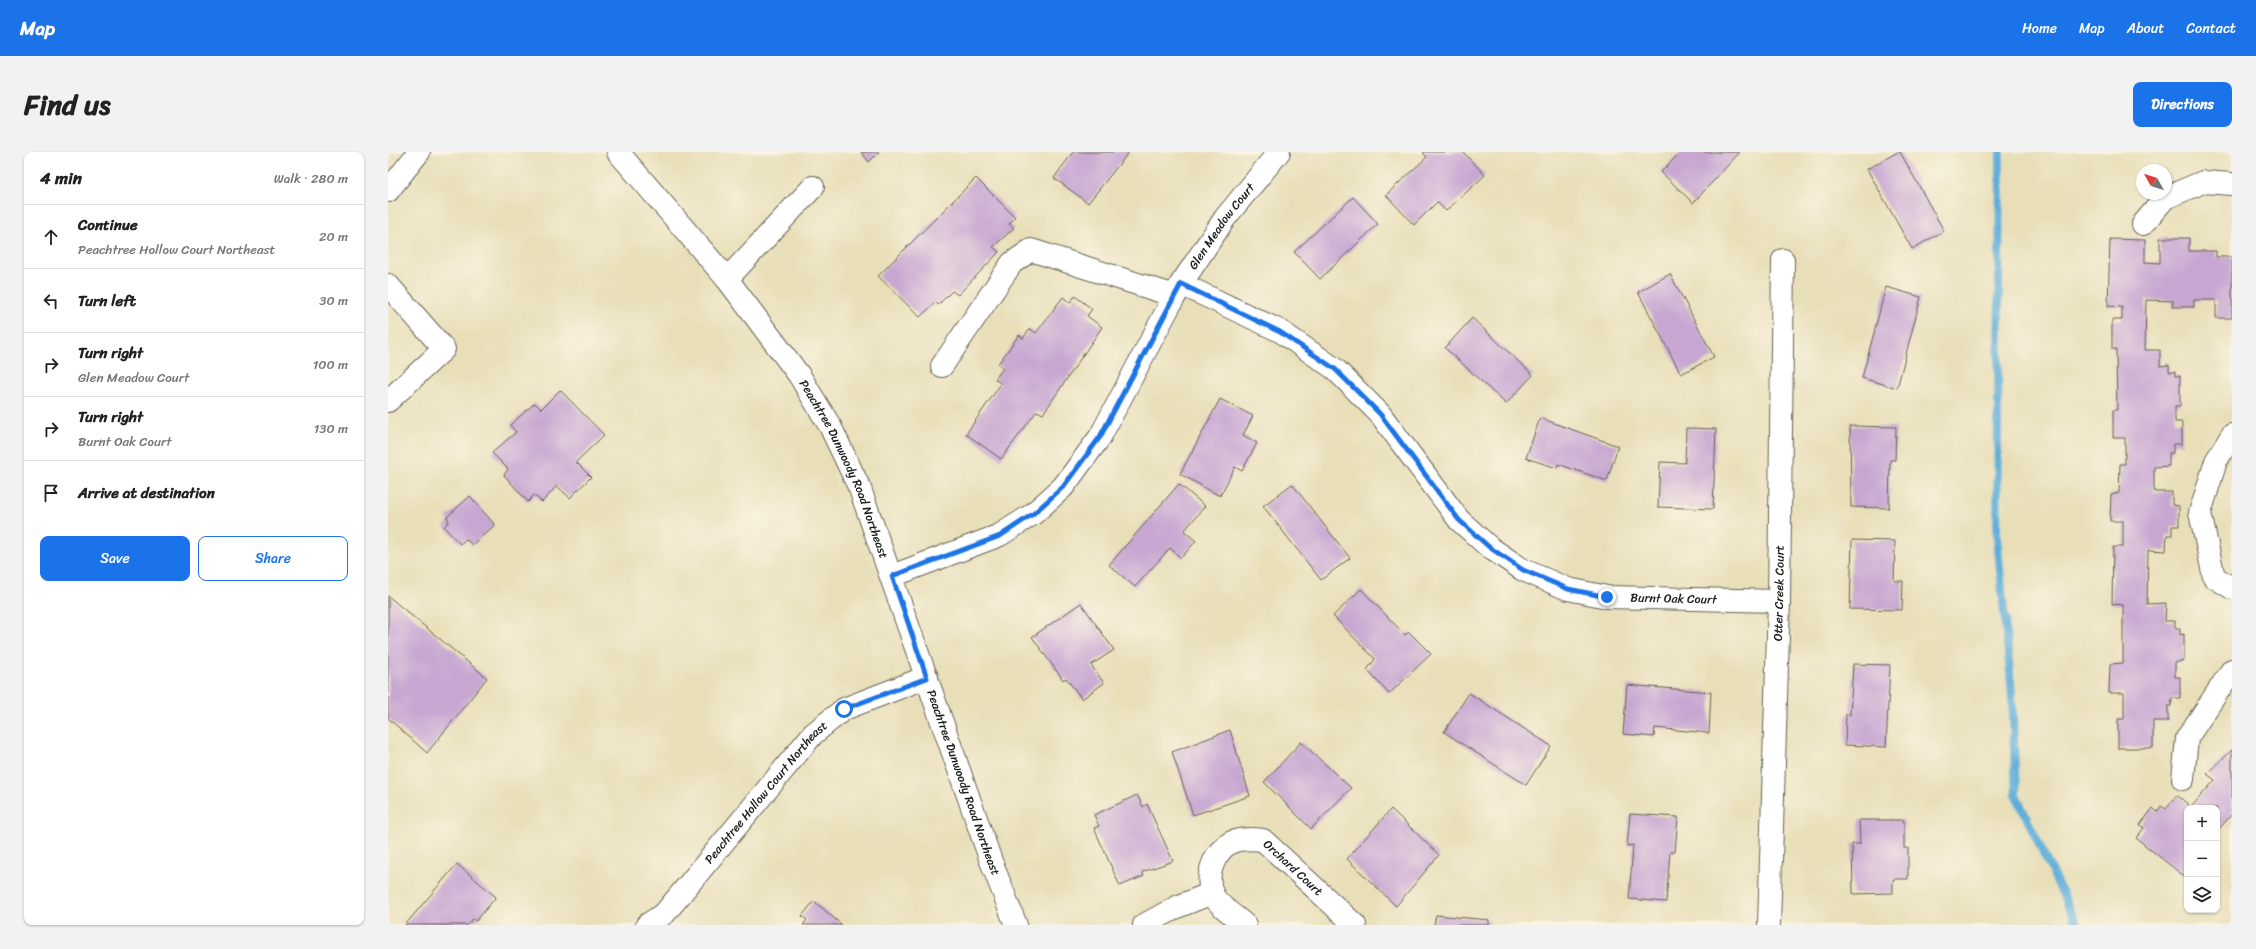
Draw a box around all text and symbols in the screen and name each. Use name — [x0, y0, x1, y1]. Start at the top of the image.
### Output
text: Map — [20, 12, 55, 45]
text: Home — [2022, 16, 2057, 41]
text: Map — [2079, 16, 2105, 41]
text: About — [2127, 16, 2164, 41]
text: Contact — [2186, 16, 2236, 41]
text: Find us — [24, 80, 111, 129]
button: Directions — [2133, 82, 2232, 127]
text: 4 min — [40, 163, 82, 193]
north arrow — [2136, 164, 2172, 200]
text: Walk · 280 m — [274, 167, 348, 190]
street label: Glen Meadow Court — [1183, 177, 1261, 274]
text: Continue — [78, 212, 138, 238]
text: 20 m — [319, 225, 348, 248]
icon: ahead — [40, 226, 62, 248]
text: Peachtree Hollow Court Northeast — [78, 238, 275, 261]
text: Turn left — [78, 288, 136, 314]
text: 30 m — [319, 289, 348, 312]
icon: left — [40, 290, 62, 312]
text: Turn right — [78, 340, 143, 366]
text: 100 m — [313, 353, 348, 376]
icon: right — [40, 354, 62, 376]
text: Glen Meadow Court — [78, 366, 189, 389]
street label: Peachtree Dunwoody Road Northeast — [793, 375, 895, 562]
text: Turn right — [78, 404, 143, 430]
text: 130 m — [314, 417, 348, 440]
icon: right — [40, 418, 62, 440]
text: Burnt Oak Court — [78, 430, 171, 453]
text: Arrive at destination — [78, 480, 215, 506]
icon: arrive — [40, 482, 62, 504]
button: Save — [40, 536, 190, 581]
button: Share — [198, 536, 348, 581]
street label: Otter Creek Court — [1767, 545, 1791, 641]
street label: Burnt Oak Court — [1630, 587, 1718, 611]
route end — [1598, 588, 1616, 606]
street label: Peachtree Dunwoody Road Northeast — [920, 687, 1007, 879]
route start — [835, 700, 853, 718]
street label: Peachtree Hollow Court Northeast — [699, 715, 833, 869]
map controls — [2184, 805, 2220, 913]
button: + — [2184, 805, 2220, 841]
street label: Orchard Court — [1258, 834, 1328, 901]
button: − — [2184, 841, 2220, 877]
button: layers — [2184, 877, 2220, 913]

